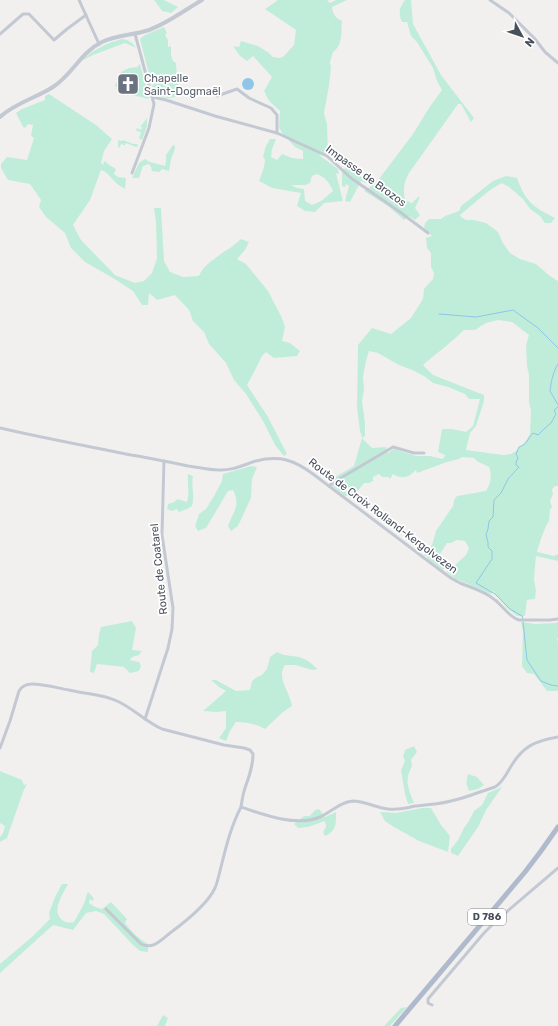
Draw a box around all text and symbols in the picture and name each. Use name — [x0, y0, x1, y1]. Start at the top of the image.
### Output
north arrow — [502, 16, 542, 56]
text: N — [522, 35, 537, 49]
church icon: Chapelle Saint-Dogmaël — [115, 71, 141, 97]
place label: Chapelle Saint-Dogmaël — [144, 72, 221, 98]
street label: Impasse de Brozos — [323, 143, 409, 210]
street label: Route de Croix Rolland-Kergolvezen — [306, 456, 460, 576]
street label: Route de Coatarel — [148, 523, 170, 615]
road number: D 786 — [468, 909, 506, 925]

